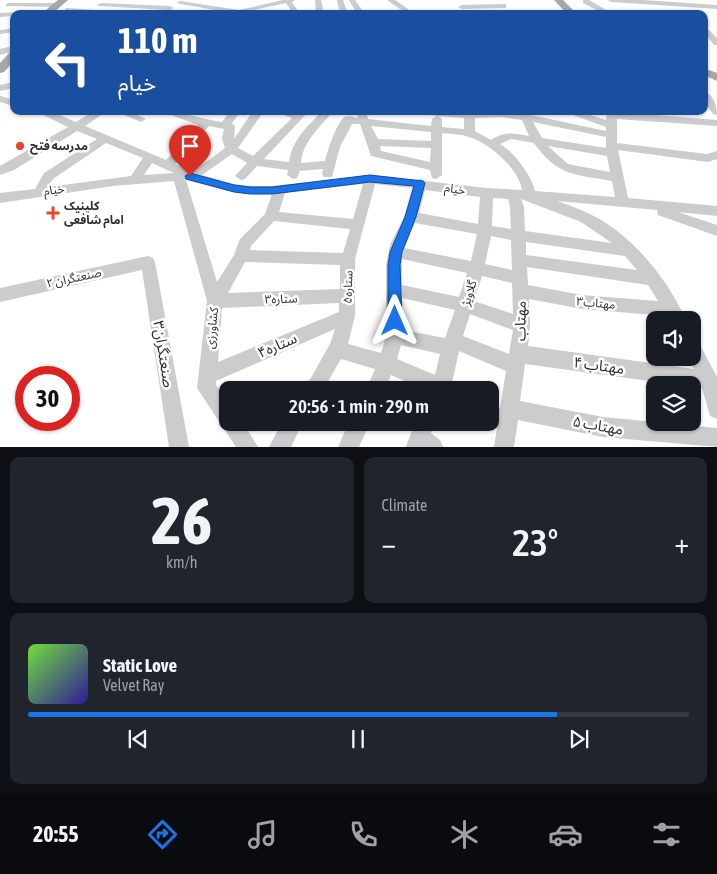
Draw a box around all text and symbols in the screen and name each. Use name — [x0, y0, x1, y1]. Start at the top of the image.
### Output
text: 110 m — [118, 20, 197, 60]
icon: left — [35, 30, 100, 95]
text: خیام — [118, 70, 156, 96]
pin — [169, 125, 211, 176]
icon: arrive — [176, 132, 204, 160]
place label: مدرسه فتح — [30, 139, 88, 155]
marker: مدرسه فتح — [14, 140, 26, 152]
street label: خیام — [443, 180, 466, 200]
street label: خیام — [43, 182, 66, 200]
place label: کلینیک امام شافعی — [64, 199, 124, 229]
marker: کلینیک امام شافعی — [46, 206, 60, 220]
street label: ۲ صنعتگران — [45, 265, 103, 291]
street label: ستاره۵ — [340, 270, 356, 304]
street label: گلاویژ — [458, 278, 480, 308]
street label: ستاره۳ — [264, 291, 298, 307]
position arrow — [368, 294, 420, 346]
street label: مهتاب۳ — [576, 294, 616, 312]
street label: مهتاب — [511, 301, 530, 341]
street label: کشاورزی — [203, 305, 221, 350]
map controls — [646, 311, 701, 431]
button: sound — [646, 311, 701, 366]
street label: صنعتگران۳ — [149, 319, 178, 389]
street label: ستاره۴ — [255, 329, 300, 362]
street label: مهتاب ۴ — [572, 353, 625, 378]
speed limit sign: 30 — [15, 366, 80, 431]
button: layers — [646, 376, 701, 431]
text: 20:56 · 1 min · 290 m — [289, 395, 429, 417]
street label: مهتاب ۵ — [571, 412, 625, 439]
text: 26 — [151, 483, 212, 558]
text: Climate — [382, 496, 427, 514]
text: 23° — [512, 521, 558, 564]
text: − — [382, 527, 396, 559]
text: + — [674, 527, 689, 559]
text: km/h — [166, 553, 198, 571]
text: Static Love — [103, 654, 177, 676]
text: Velvet Ray — [103, 676, 164, 694]
icon: previous — [124, 725, 152, 753]
icon: pause — [344, 725, 372, 753]
icon: next — [565, 725, 593, 753]
icon: directions — [145, 817, 180, 852]
icon: music — [245, 817, 280, 852]
icon: phone — [346, 817, 381, 852]
icon: climate — [447, 817, 482, 852]
icon: car — [548, 817, 583, 852]
icon: filters — [649, 817, 684, 852]
text: 20:55 — [33, 821, 79, 847]

